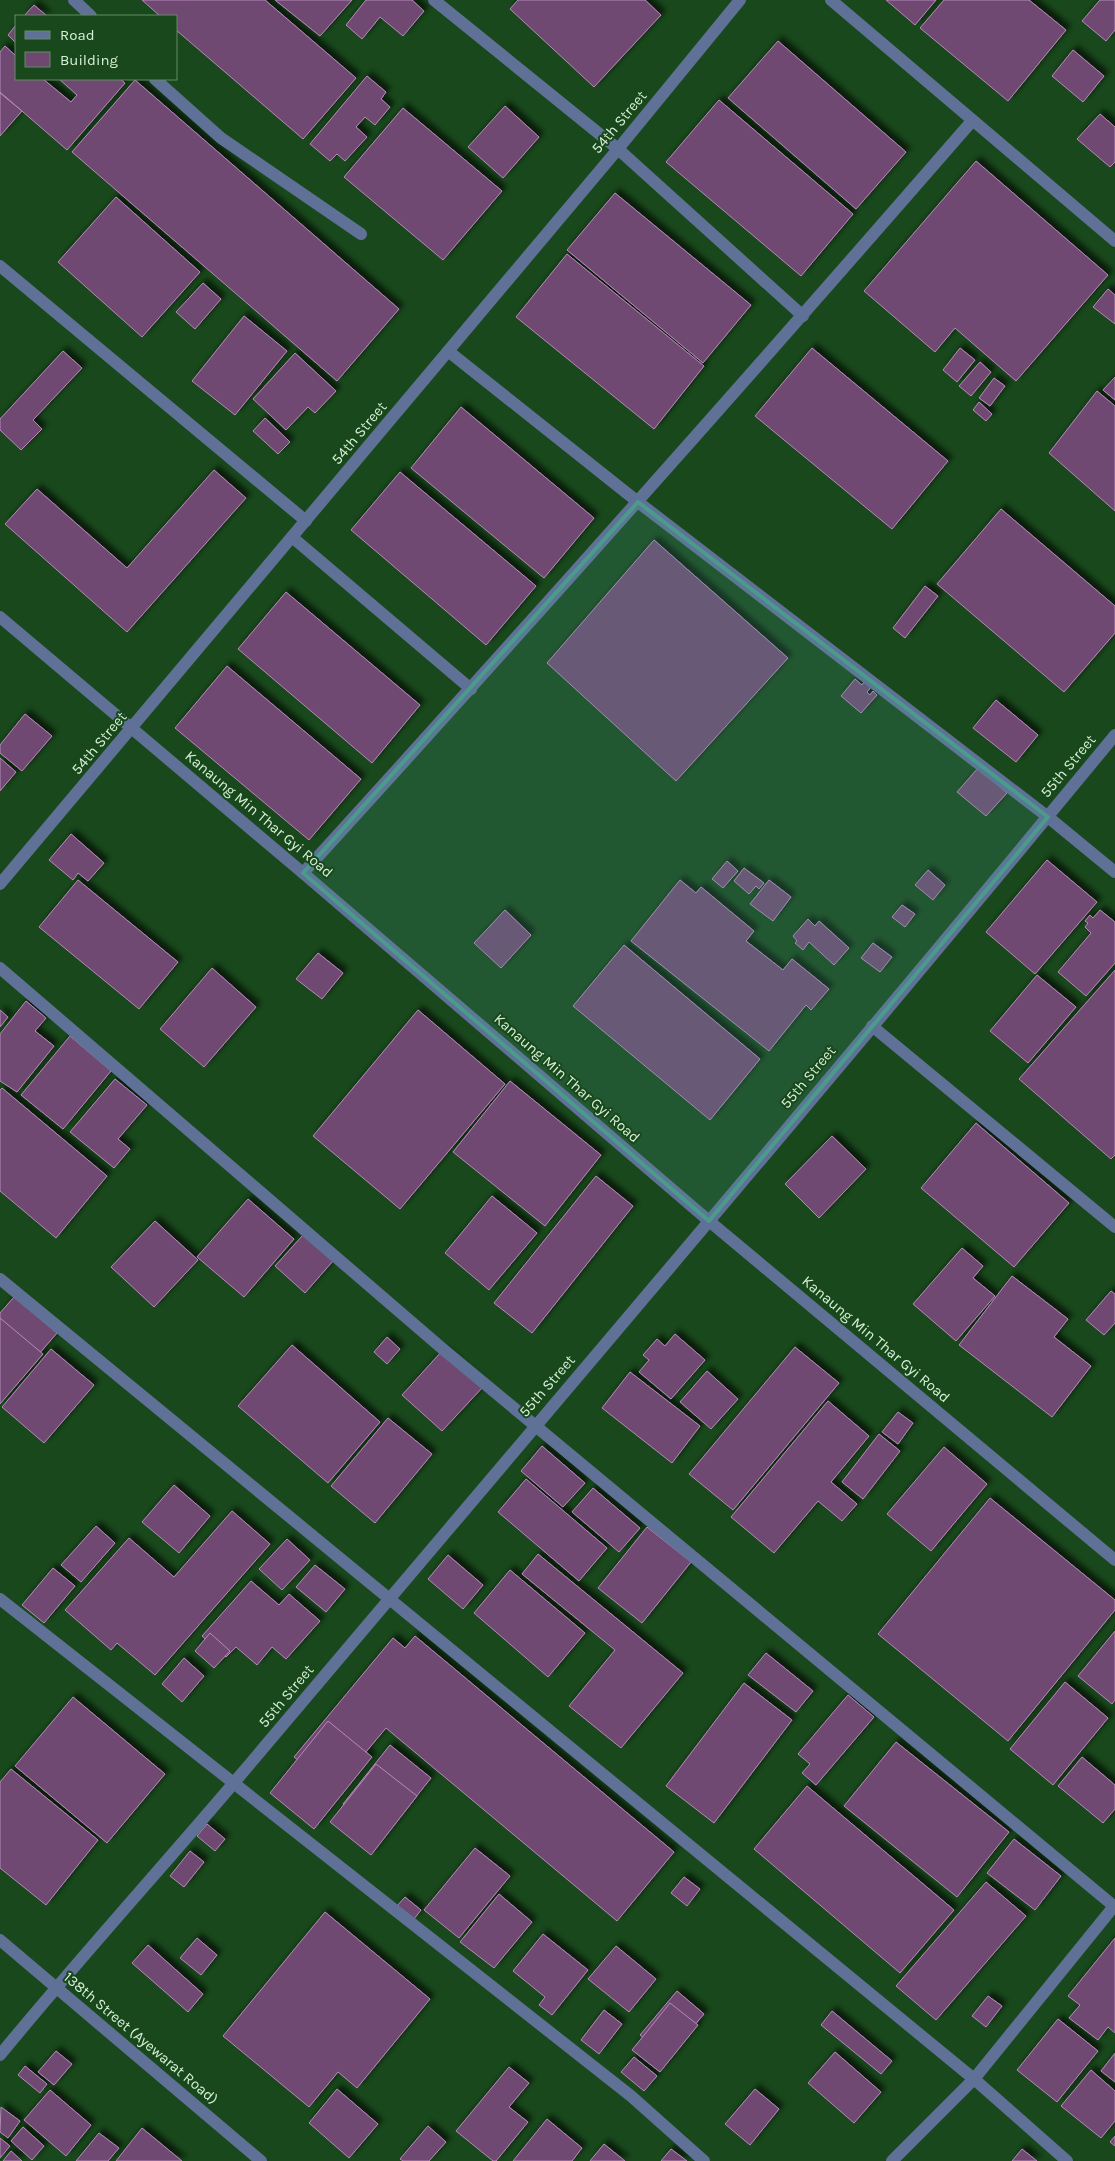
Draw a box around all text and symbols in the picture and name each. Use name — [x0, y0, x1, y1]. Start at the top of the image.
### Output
legend — [15, 15, 178, 80]
text: Road — [60, 26, 95, 44]
text: Building — [60, 51, 118, 69]
street label: 54th Street — [588, 87, 651, 157]
street label: 54th Street — [328, 398, 391, 468]
street label: 54th Street — [68, 708, 131, 778]
street label: 55th Street — [1037, 731, 1100, 801]
street label: Kanaung Min Thar Gyi Road — [181, 747, 337, 881]
street label: Kanaung Min Thar Gyi Road — [490, 1010, 644, 1146]
street label: 55th Street — [777, 1042, 840, 1112]
street label: Kanaung Min Thar Gyi Road — [798, 1272, 954, 1406]
street label: 55th Street — [515, 1351, 579, 1421]
street label: 55th Street — [255, 1661, 318, 1731]
street label: 138th Street (Ayewarat Road) — [60, 1968, 222, 2108]

